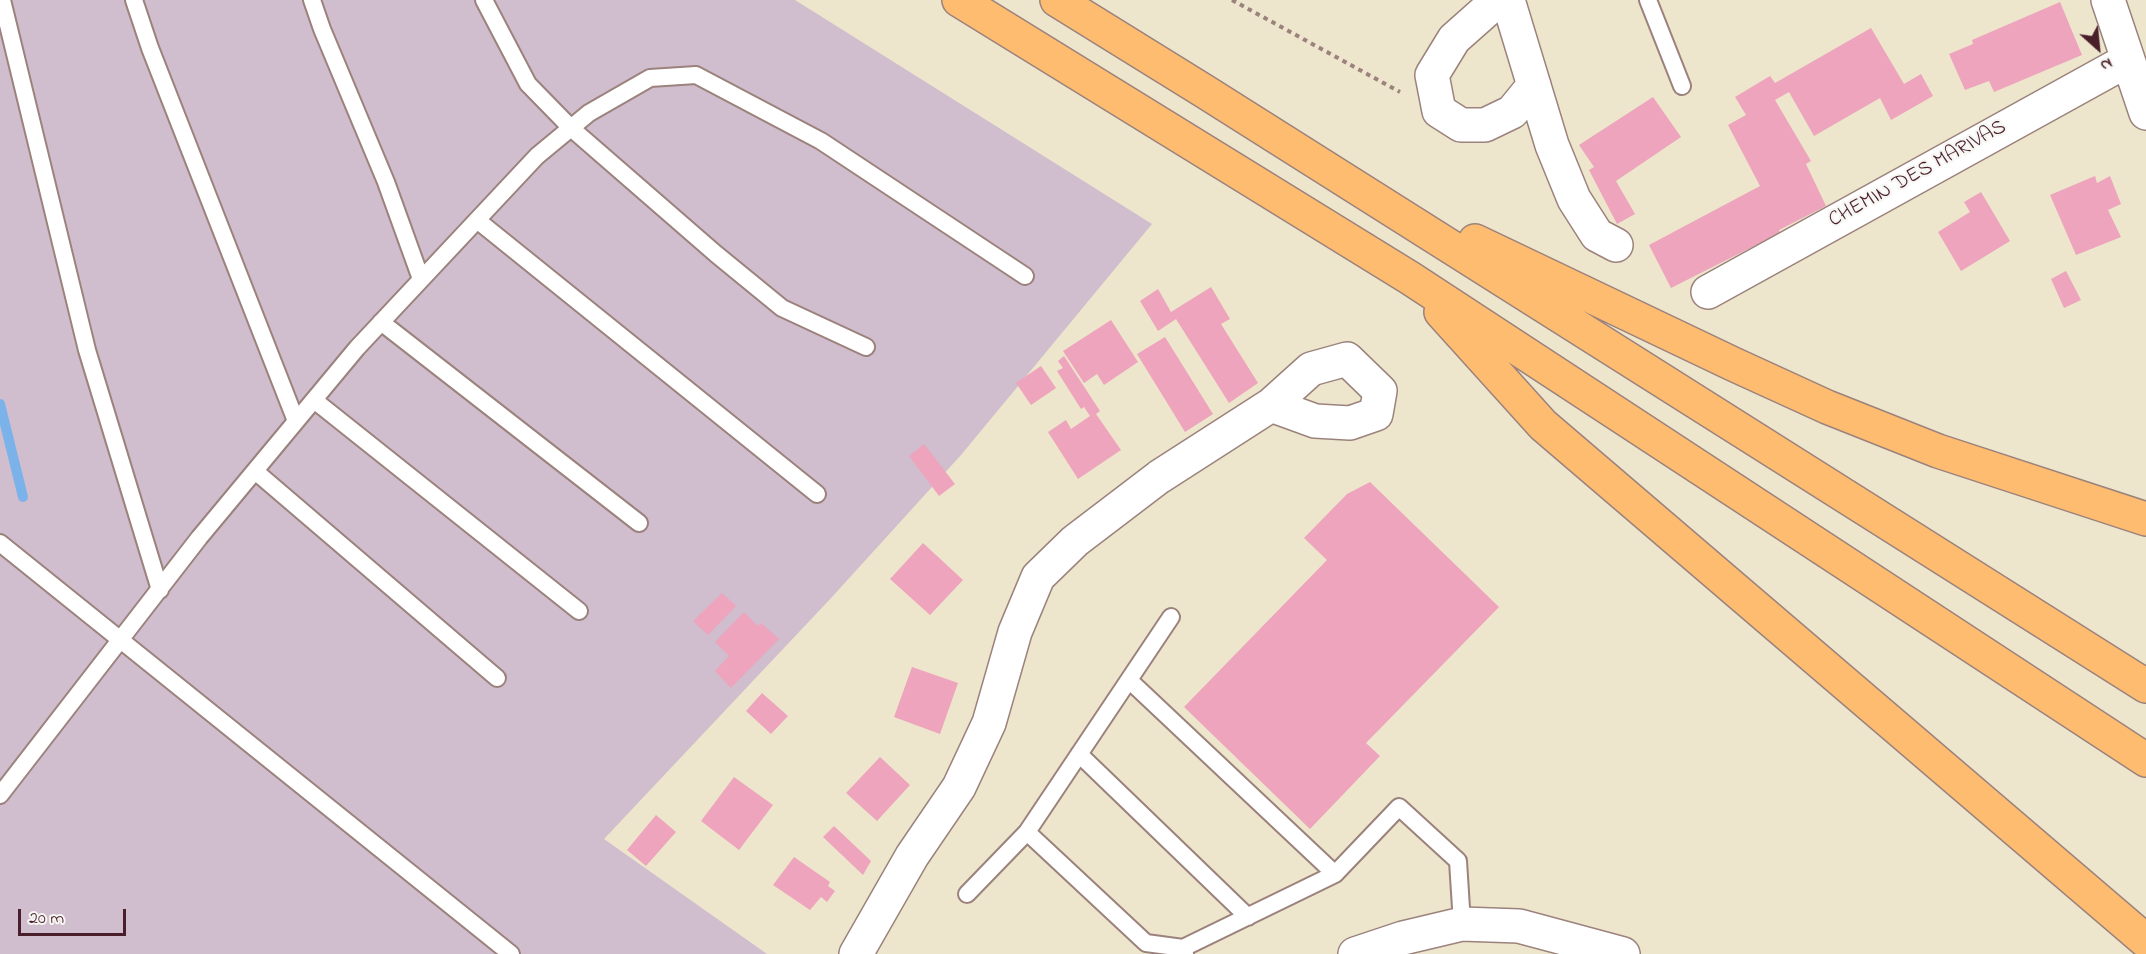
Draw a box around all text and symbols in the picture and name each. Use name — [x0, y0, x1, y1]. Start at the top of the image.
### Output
north arrow — [2068, 18, 2128, 78]
text: N — [2096, 51, 2116, 77]
street label: CHEMIN DES MARIVAS — [1825, 116, 2011, 234]
scale bar — [21, 897, 129, 935]
text: 20 m — [29, 906, 64, 932]

